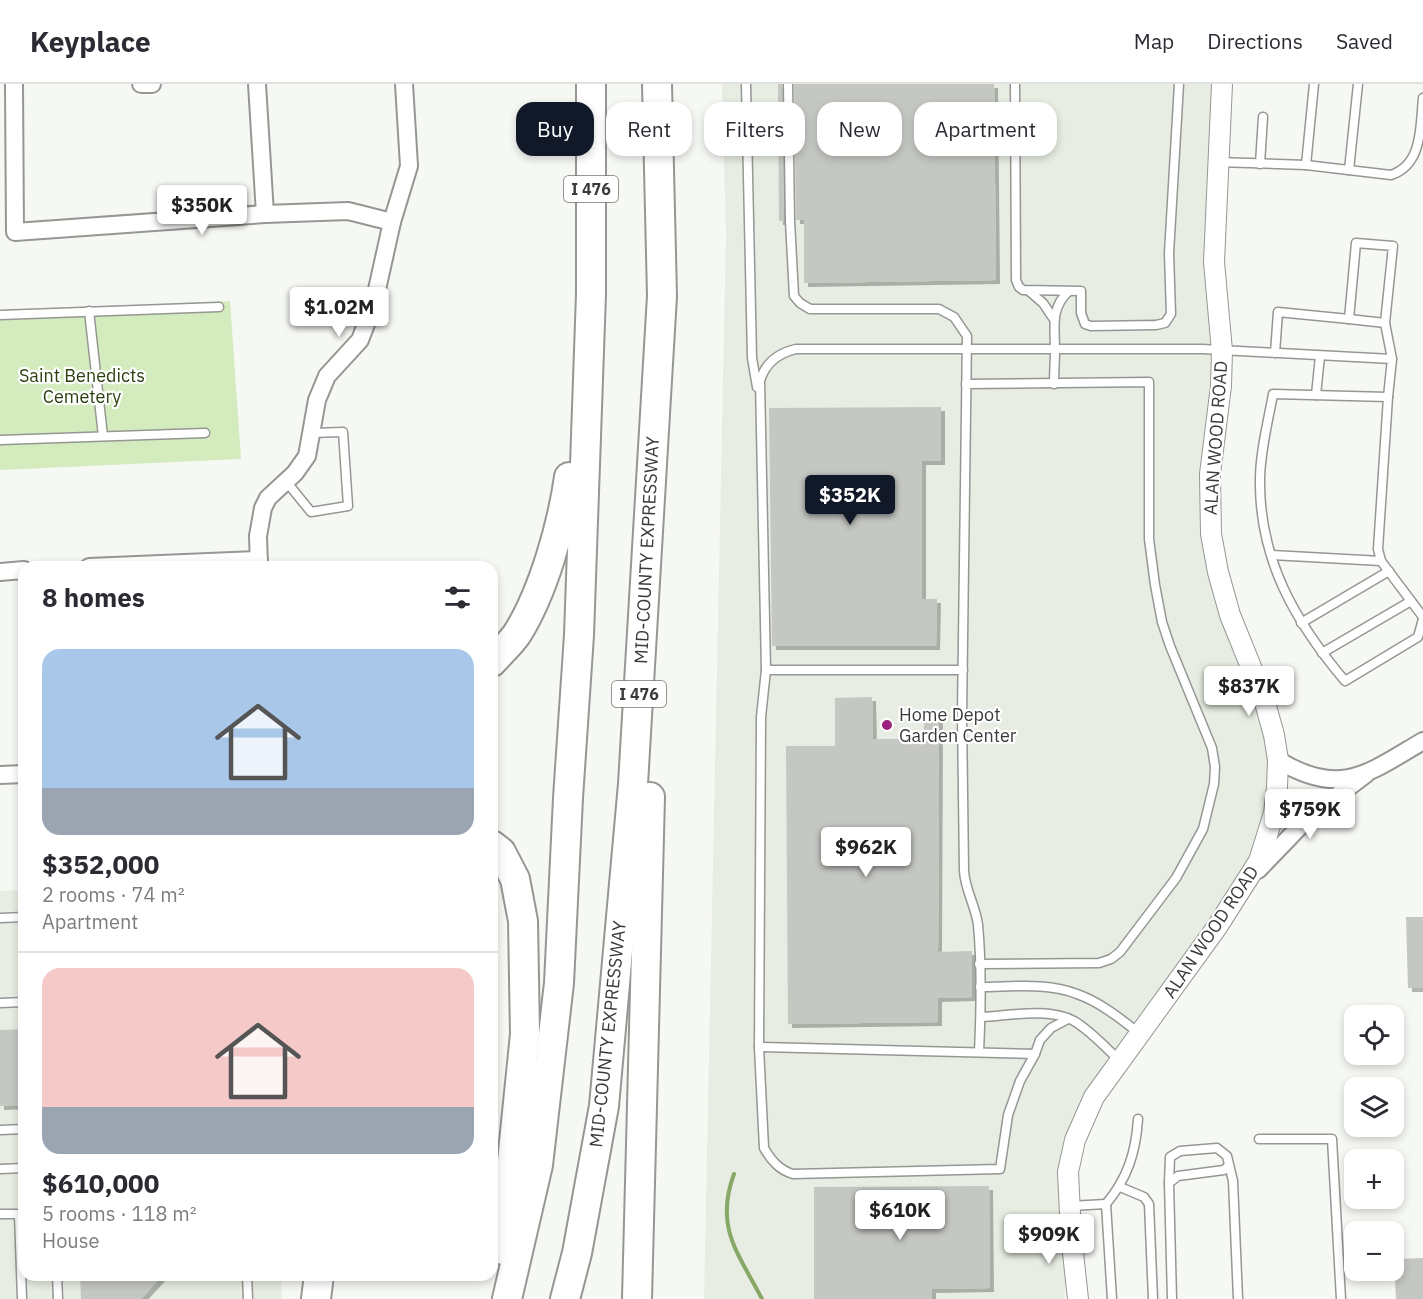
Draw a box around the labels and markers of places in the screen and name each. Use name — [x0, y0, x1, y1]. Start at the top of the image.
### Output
pin: $350K — [160, 185, 244, 236]
pin: $1.02M — [290, 287, 388, 338]
pin: $352K — [808, 475, 892, 526]
pin: $837K — [1207, 666, 1291, 717]
place label: Home Depot Garden Center — [899, 703, 1017, 747]
marker: Home Depot Garden Center — [880, 718, 894, 732]
pin: $759K — [1268, 789, 1352, 840]
pin: $962K — [824, 827, 908, 878]
pin: $610K — [858, 1190, 942, 1241]
pin: $909K — [1007, 1214, 1091, 1265]

